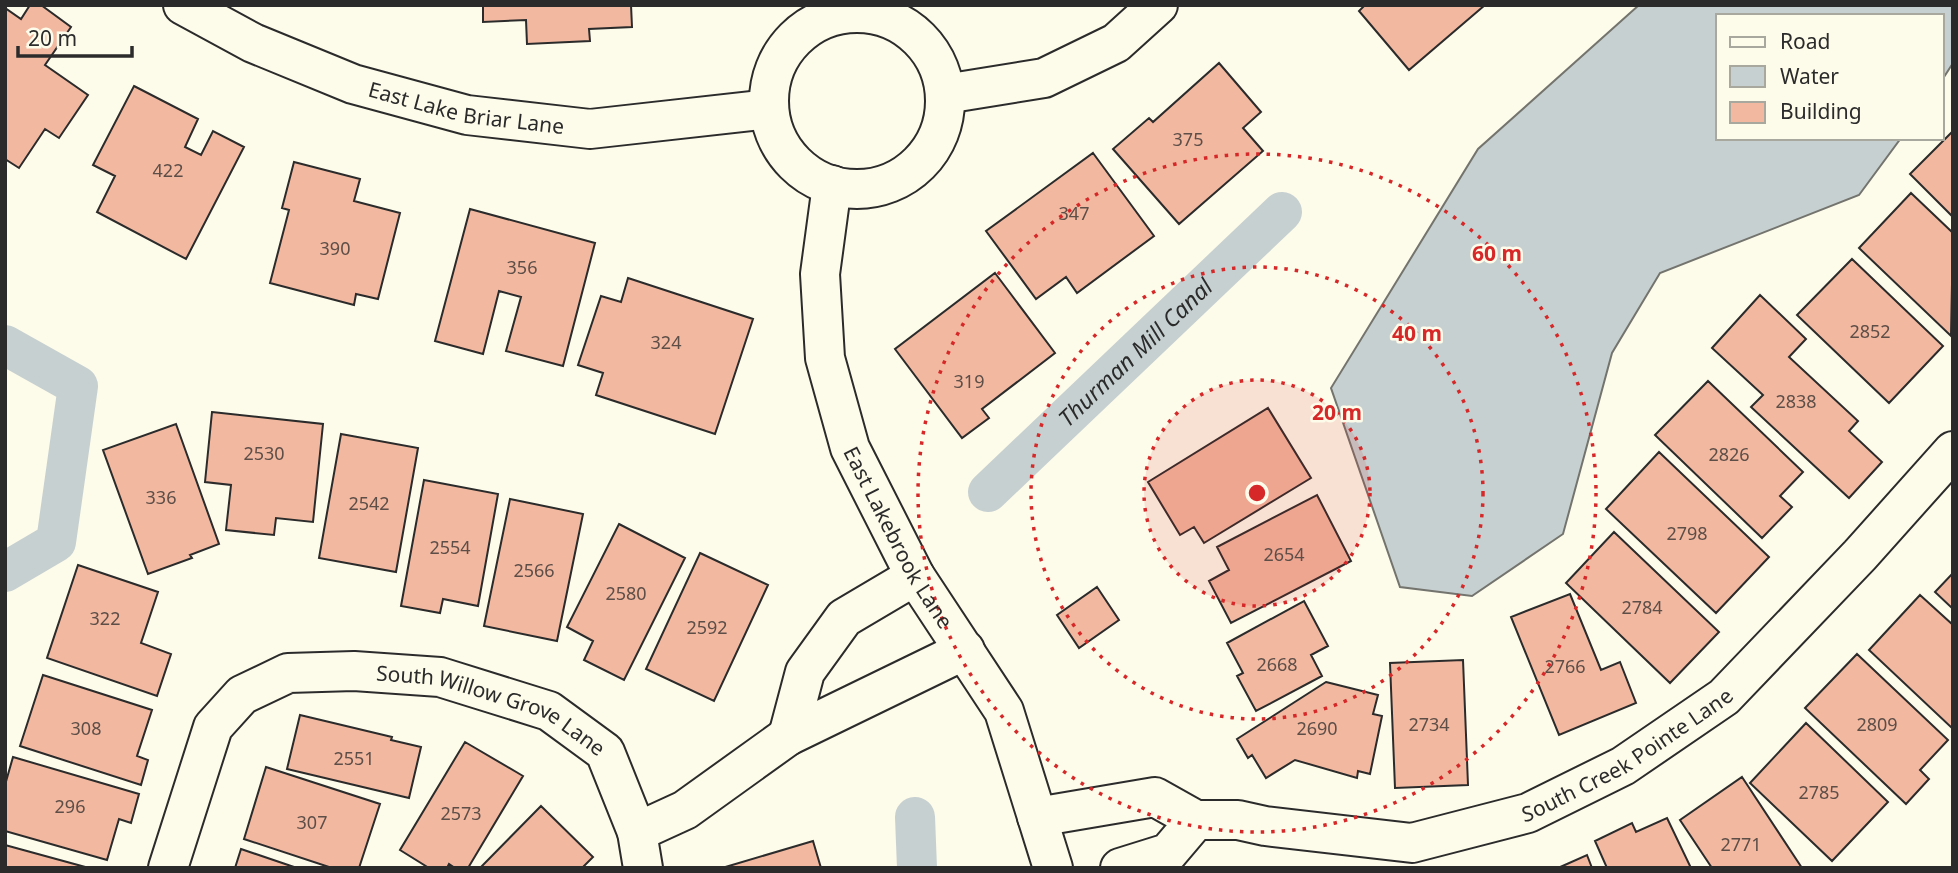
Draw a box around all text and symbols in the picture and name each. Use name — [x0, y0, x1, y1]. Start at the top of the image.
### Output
scale bar — [18, 14, 131, 58]
legend — [1716, 14, 1944, 140]
text: 20 m — [28, 24, 77, 52]
text: Road — [1780, 27, 1830, 55]
text: Water — [1780, 62, 1839, 90]
street label: East Lake Briar Lane — [365, 75, 566, 140]
text: Building — [1780, 97, 1862, 125]
house number: 375 — [1173, 127, 1203, 151]
house number: 422 — [153, 158, 183, 182]
house number: 347 — [1059, 201, 1089, 225]
house number: 390 — [320, 236, 350, 260]
text: 60 m — [1472, 239, 1522, 267]
house number: 356 — [507, 255, 537, 279]
water label: Thurman Mill Canal — [1051, 270, 1220, 433]
text: 40 m — [1392, 319, 1442, 347]
house number: 2852 — [1849, 319, 1891, 343]
house number: 324 — [651, 330, 681, 354]
house number: 319 — [954, 369, 984, 393]
house number: 2838 — [1775, 389, 1817, 413]
text: 20 m — [1312, 398, 1362, 426]
house number: 2530 — [243, 441, 285, 465]
street label: East Lakebrook Lane — [837, 442, 960, 634]
house number: 2826 — [1708, 442, 1750, 466]
centre of rings — [1245, 481, 1269, 505]
house number: 336 — [146, 485, 176, 509]
house number: 2542 — [348, 491, 390, 515]
house number: 2798 — [1666, 521, 1708, 545]
house number: 2554 — [429, 535, 471, 559]
house number: 2654 — [1263, 542, 1305, 566]
house number: 2566 — [513, 558, 555, 582]
house number: 2580 — [605, 581, 647, 605]
house number: 2784 — [1621, 595, 1663, 619]
house number: 322 — [90, 606, 120, 630]
house number: 2592 — [686, 615, 728, 639]
house number: 2668 — [1256, 652, 1298, 676]
house number: 2766 — [1544, 654, 1586, 678]
street label: South Willow Grove Lane — [375, 659, 611, 762]
street label: South Creek Pointe Lane — [1518, 682, 1739, 828]
house number: 2734 — [1408, 712, 1450, 736]
house number: 2809 — [1856, 712, 1898, 736]
house number: 308 — [71, 716, 101, 740]
house number: 2690 — [1296, 716, 1338, 740]
house number: 2551 — [333, 746, 375, 770]
house number: 2785 — [1798, 780, 1840, 804]
house number: 296 — [55, 794, 85, 818]
house number: 2573 — [440, 801, 482, 825]
house number: 307 — [297, 810, 327, 834]
house number: 2771 — [1720, 832, 1762, 856]

